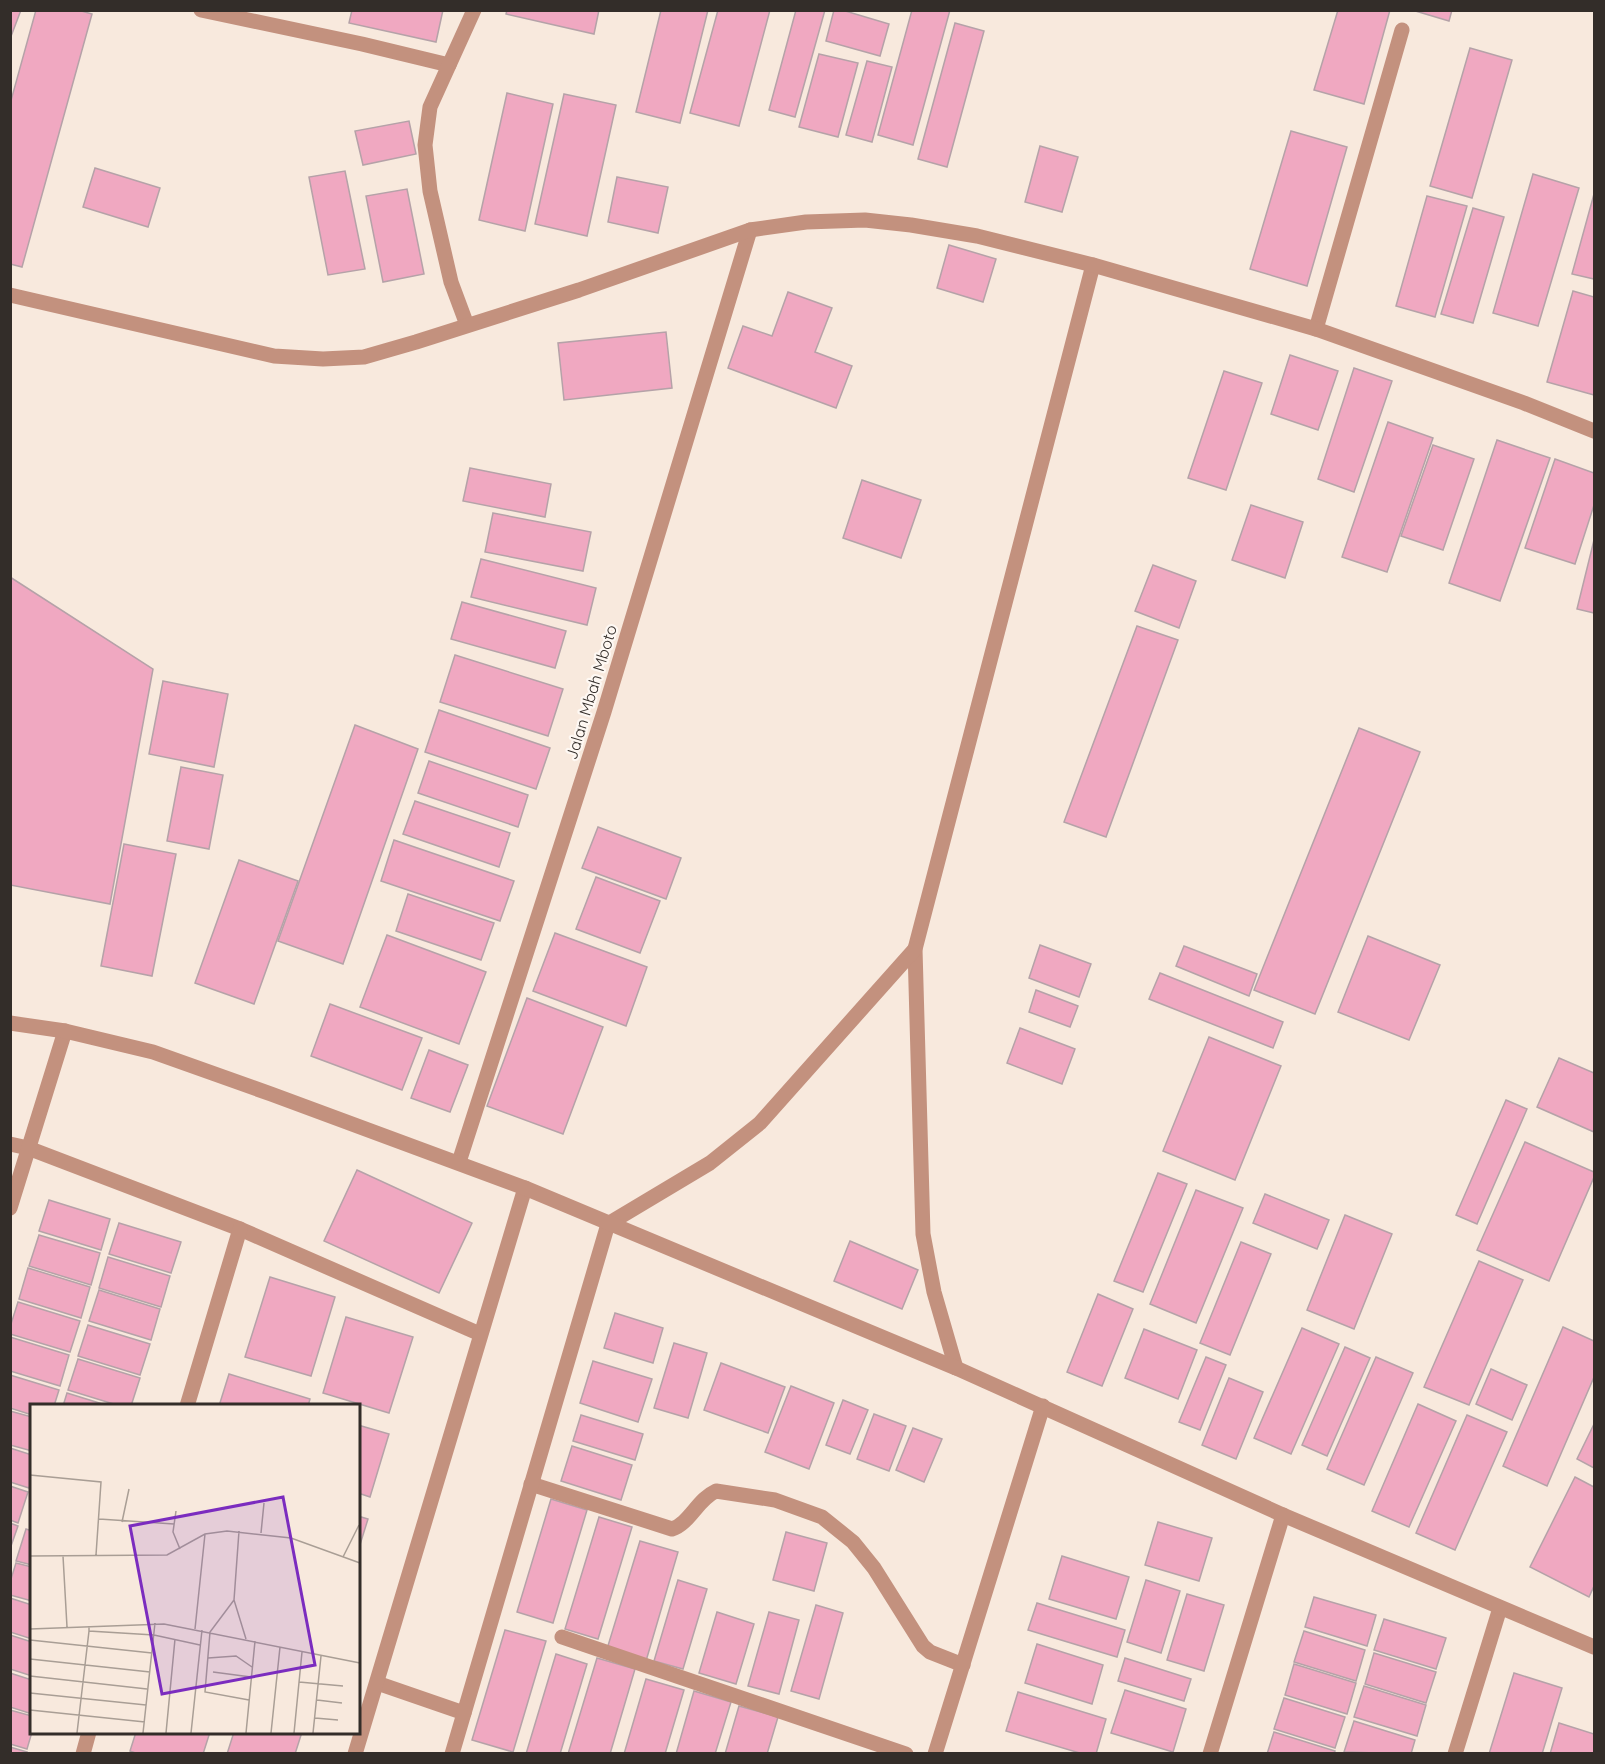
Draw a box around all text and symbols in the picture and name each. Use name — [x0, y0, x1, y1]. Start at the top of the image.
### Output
street label: Jalan Mbah Mboto — [561, 622, 621, 762]
inset map — [30, 1404, 360, 1734]

